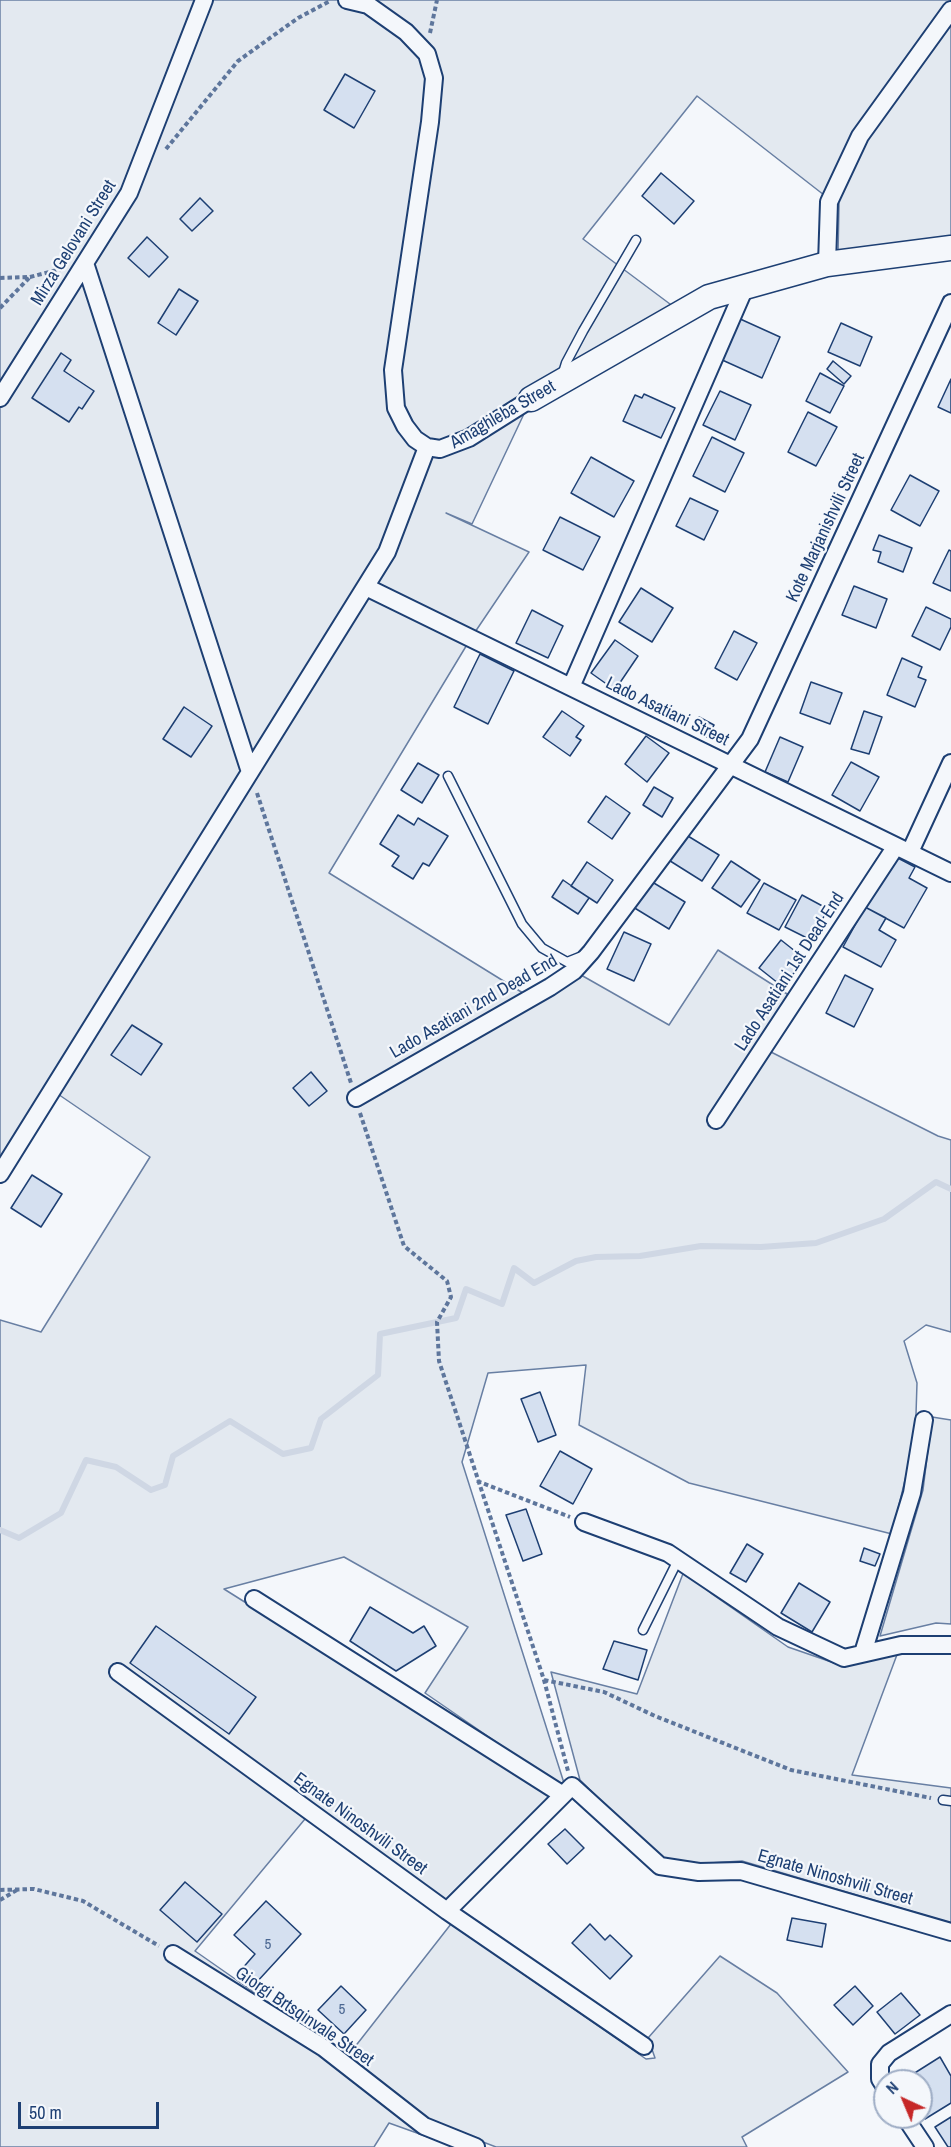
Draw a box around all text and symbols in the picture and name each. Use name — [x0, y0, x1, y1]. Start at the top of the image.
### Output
street label: Mirza Gelovani Street — [27, 176, 121, 310]
street label: Amaghleba Street — [446, 376, 560, 454]
street label: Kote Marjanishvili Street — [782, 450, 870, 606]
street label: Lado Asatiani Street — [602, 673, 732, 751]
street label: Lado Asatiani 1st Dead End — [731, 889, 849, 1055]
street label: Lado Asatiani 2nd Dead End — [387, 950, 561, 1064]
street label: Egnate Ninoshvili Street — [289, 1768, 431, 1880]
street label: Egnate Ninoshvili Street — [755, 1846, 915, 1910]
house number: 5 — [265, 1936, 271, 1954]
street label: Giorgi Brtsqinvale Street — [231, 1963, 377, 2071]
house number: 5 — [339, 2001, 345, 2019]
north arrow — [873, 2069, 933, 2129]
text: N — [881, 2076, 903, 2099]
scale bar — [21, 2090, 162, 2128]
text: 50 m — [29, 2100, 62, 2125]

